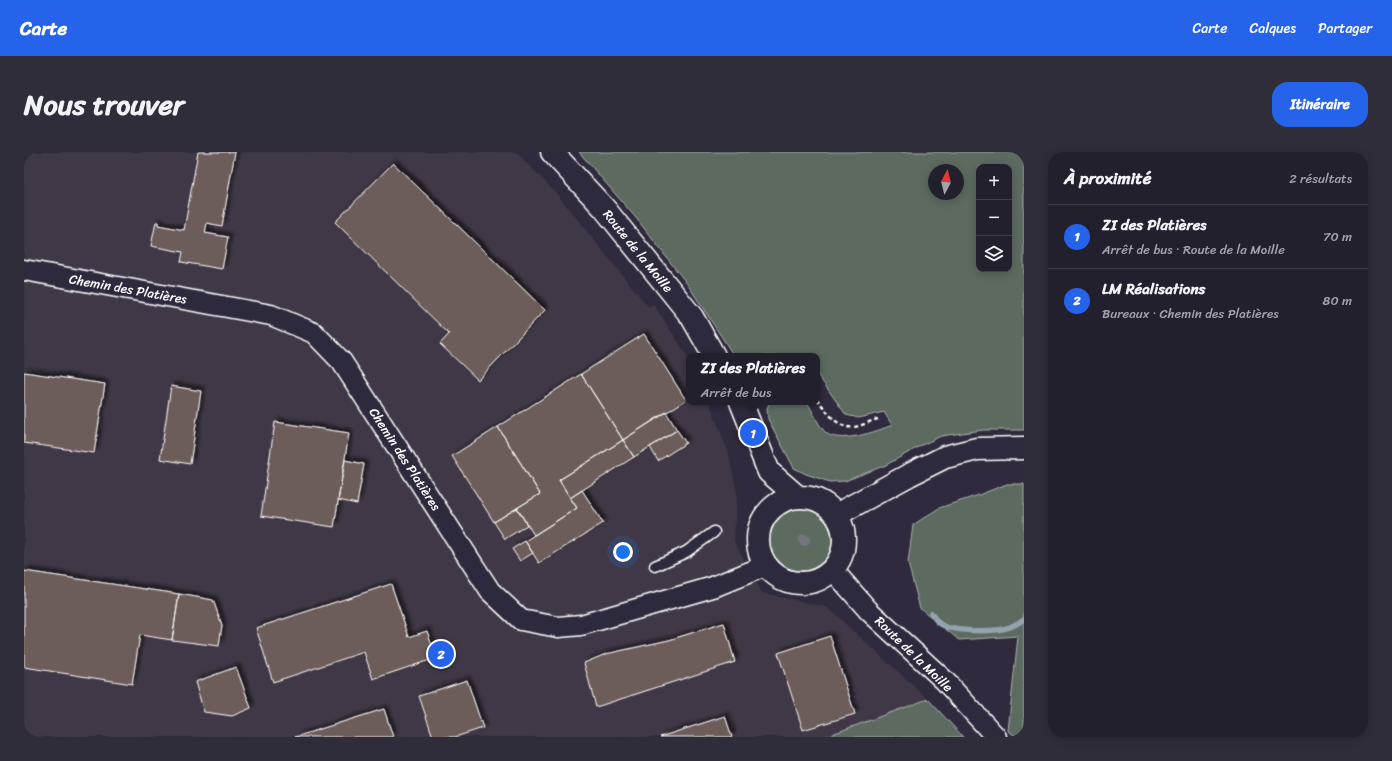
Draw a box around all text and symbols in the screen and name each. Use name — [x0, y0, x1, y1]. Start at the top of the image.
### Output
text: Carte — [20, 12, 67, 45]
text: Carte — [1193, 16, 1227, 41]
text: Calques — [1249, 16, 1296, 41]
text: Partager — [1318, 16, 1372, 41]
text: Nous trouver — [24, 80, 184, 129]
button: Itinéraire — [1272, 82, 1368, 127]
text: À proximité — [1064, 163, 1151, 193]
north arrow — [928, 164, 964, 200]
map controls — [976, 164, 1012, 272]
button: + — [976, 164, 1012, 200]
text: 2 résultats — [1289, 167, 1352, 190]
button: − — [976, 200, 1012, 236]
street label: Route de la Moille — [597, 204, 679, 298]
text: ZI des Platières — [1102, 212, 1207, 238]
text: 1 — [1074, 225, 1080, 248]
text: 70 m — [1323, 225, 1352, 248]
button: layers — [976, 236, 1012, 272]
text: Arrêt de bus · Route de la Moille — [1102, 238, 1285, 261]
street label: Chemin des Platières — [67, 267, 189, 311]
text: LM Réalisations — [1102, 276, 1205, 302]
text: 2 — [1073, 289, 1081, 312]
text: 80 m — [1323, 289, 1352, 312]
text: Bureaux · Chemin des Platières — [1102, 302, 1279, 325]
popup — [686, 353, 820, 405]
text: ZI des Platières — [701, 355, 805, 381]
text: Arrêt de bus — [701, 381, 771, 404]
street label: Chemin des Platières — [363, 403, 447, 516]
pin: 1 — [740, 418, 766, 448]
your location — [613, 542, 633, 562]
street label: Route de la Moille — [869, 610, 959, 698]
pin: 2 — [428, 639, 454, 669]

